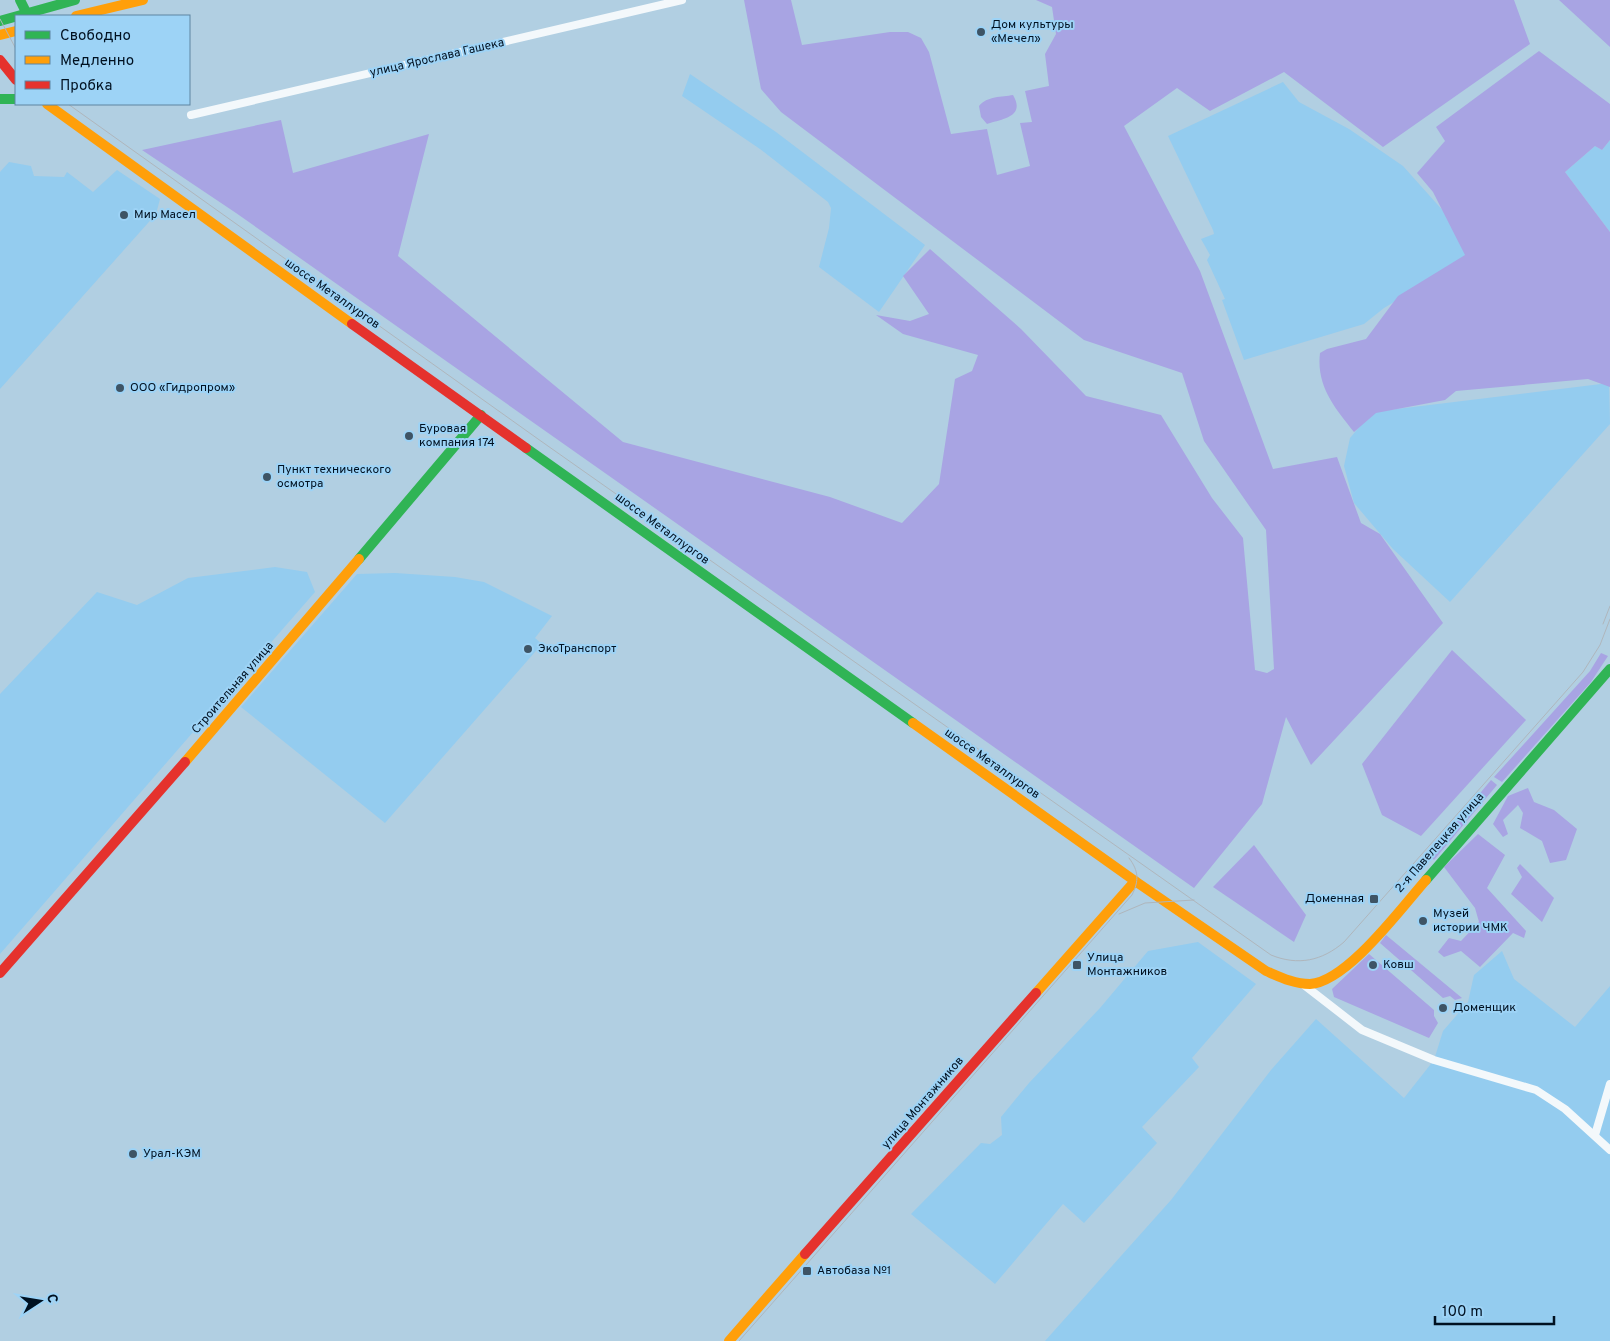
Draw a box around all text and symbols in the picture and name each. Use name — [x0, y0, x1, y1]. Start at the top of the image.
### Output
legend — [15, 15, 190, 105]
place label: Дом культуры «Мечел» — [991, 17, 1074, 47]
marker: Дом культуры «Мечел» — [975, 26, 987, 38]
text: Свободно — [60, 27, 131, 46]
street label: улица Ярослава Гашека — [368, 35, 506, 81]
text: Медленно — [60, 52, 134, 71]
text: Пробка — [60, 77, 112, 96]
place label: Мир Масел — [134, 207, 196, 223]
marker: Мир Масел — [118, 209, 130, 221]
street label: шоссе Металлургов — [281, 255, 383, 333]
place label: ООО «Гидропром» — [130, 380, 235, 396]
marker: ООО «Гидропром» — [114, 382, 126, 394]
place label: Буровая компания 174 — [419, 421, 495, 451]
marker: Буровая компания 174 — [403, 430, 415, 442]
place label: Пункт технического осмотра — [277, 462, 391, 492]
marker: Пункт технического осмотра — [261, 471, 273, 483]
street label: шоссе Металлургов — [612, 489, 712, 569]
street label: Строительная улица — [189, 639, 277, 737]
place label: ЭкоТранспорт — [538, 641, 617, 657]
marker: ЭкоТранспорт — [522, 643, 534, 655]
street label: шоссе Металлургов — [941, 725, 1043, 803]
street label: 2-я Павелецкая улица — [1392, 790, 1488, 896]
place label: Доменная — [1305, 891, 1364, 907]
marker: Доменная — [1368, 893, 1380, 905]
place label: Музей истории ЧМК — [1433, 906, 1508, 936]
marker: Музей истории ЧМК — [1417, 915, 1429, 927]
place label: Улица Монтажников — [1087, 950, 1167, 980]
place label: Ковш — [1383, 957, 1414, 973]
marker: Улица Монтажников — [1071, 959, 1083, 971]
marker: Ковш — [1367, 959, 1379, 971]
place label: Доменщик — [1453, 1000, 1516, 1016]
marker: Доменщик — [1437, 1002, 1449, 1014]
street label: улица Монтажников — [878, 1053, 968, 1153]
place label: Урал-КЭМ — [143, 1146, 201, 1162]
marker: Урал-КЭМ — [127, 1148, 139, 1160]
place label: Автобаза №1 — [817, 1263, 891, 1279]
marker: Автобаза №1 — [801, 1265, 813, 1277]
north arrow — [15, 1276, 65, 1326]
text: С — [42, 1292, 61, 1305]
scale bar — [1435, 1294, 1554, 1326]
text: 100 m — [1442, 1303, 1483, 1322]

